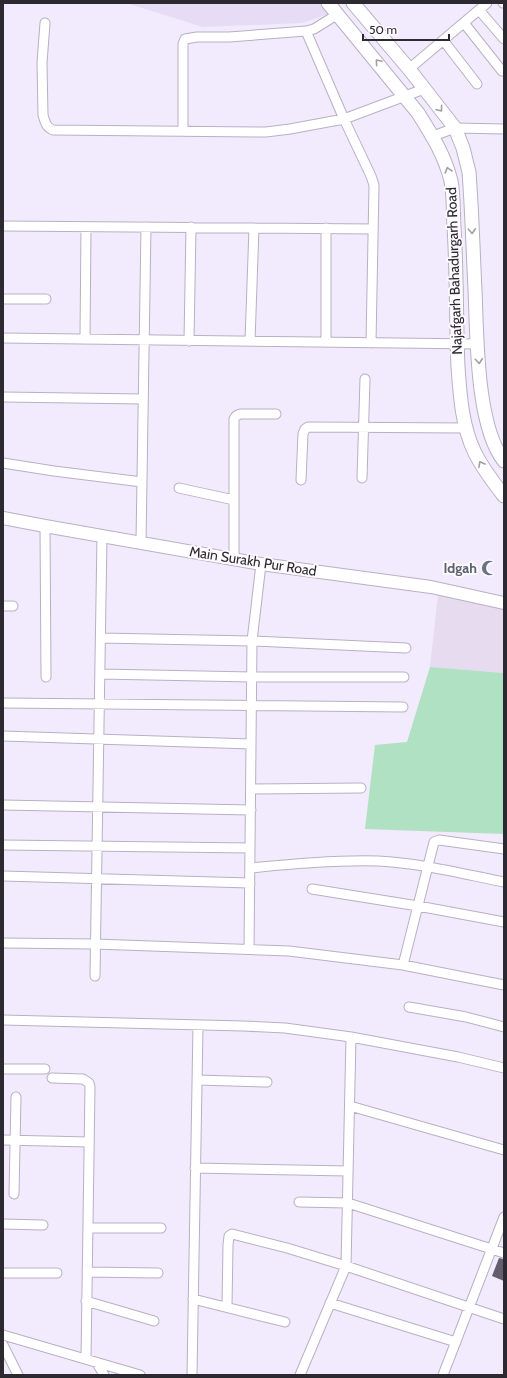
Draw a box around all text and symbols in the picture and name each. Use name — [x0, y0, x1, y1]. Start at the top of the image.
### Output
scale bar — [363, 16, 449, 42]
text: 50 m — [369, 22, 397, 37]
one-way arrow — [375, 60, 382, 67]
one-way arrow — [435, 104, 442, 111]
one-way arrow — [444, 167, 453, 174]
street label: Najafgarh Bahadurgarh Road — [442, 187, 466, 355]
one-way arrow — [468, 228, 477, 234]
one-way arrow — [474, 358, 483, 364]
one-way arrow — [479, 461, 486, 468]
street label: Main Surakh Pur Road — [188, 542, 318, 580]
place label: Idgah — [444, 559, 477, 577]
mosque icon: Idgah — [480, 559, 498, 577]

